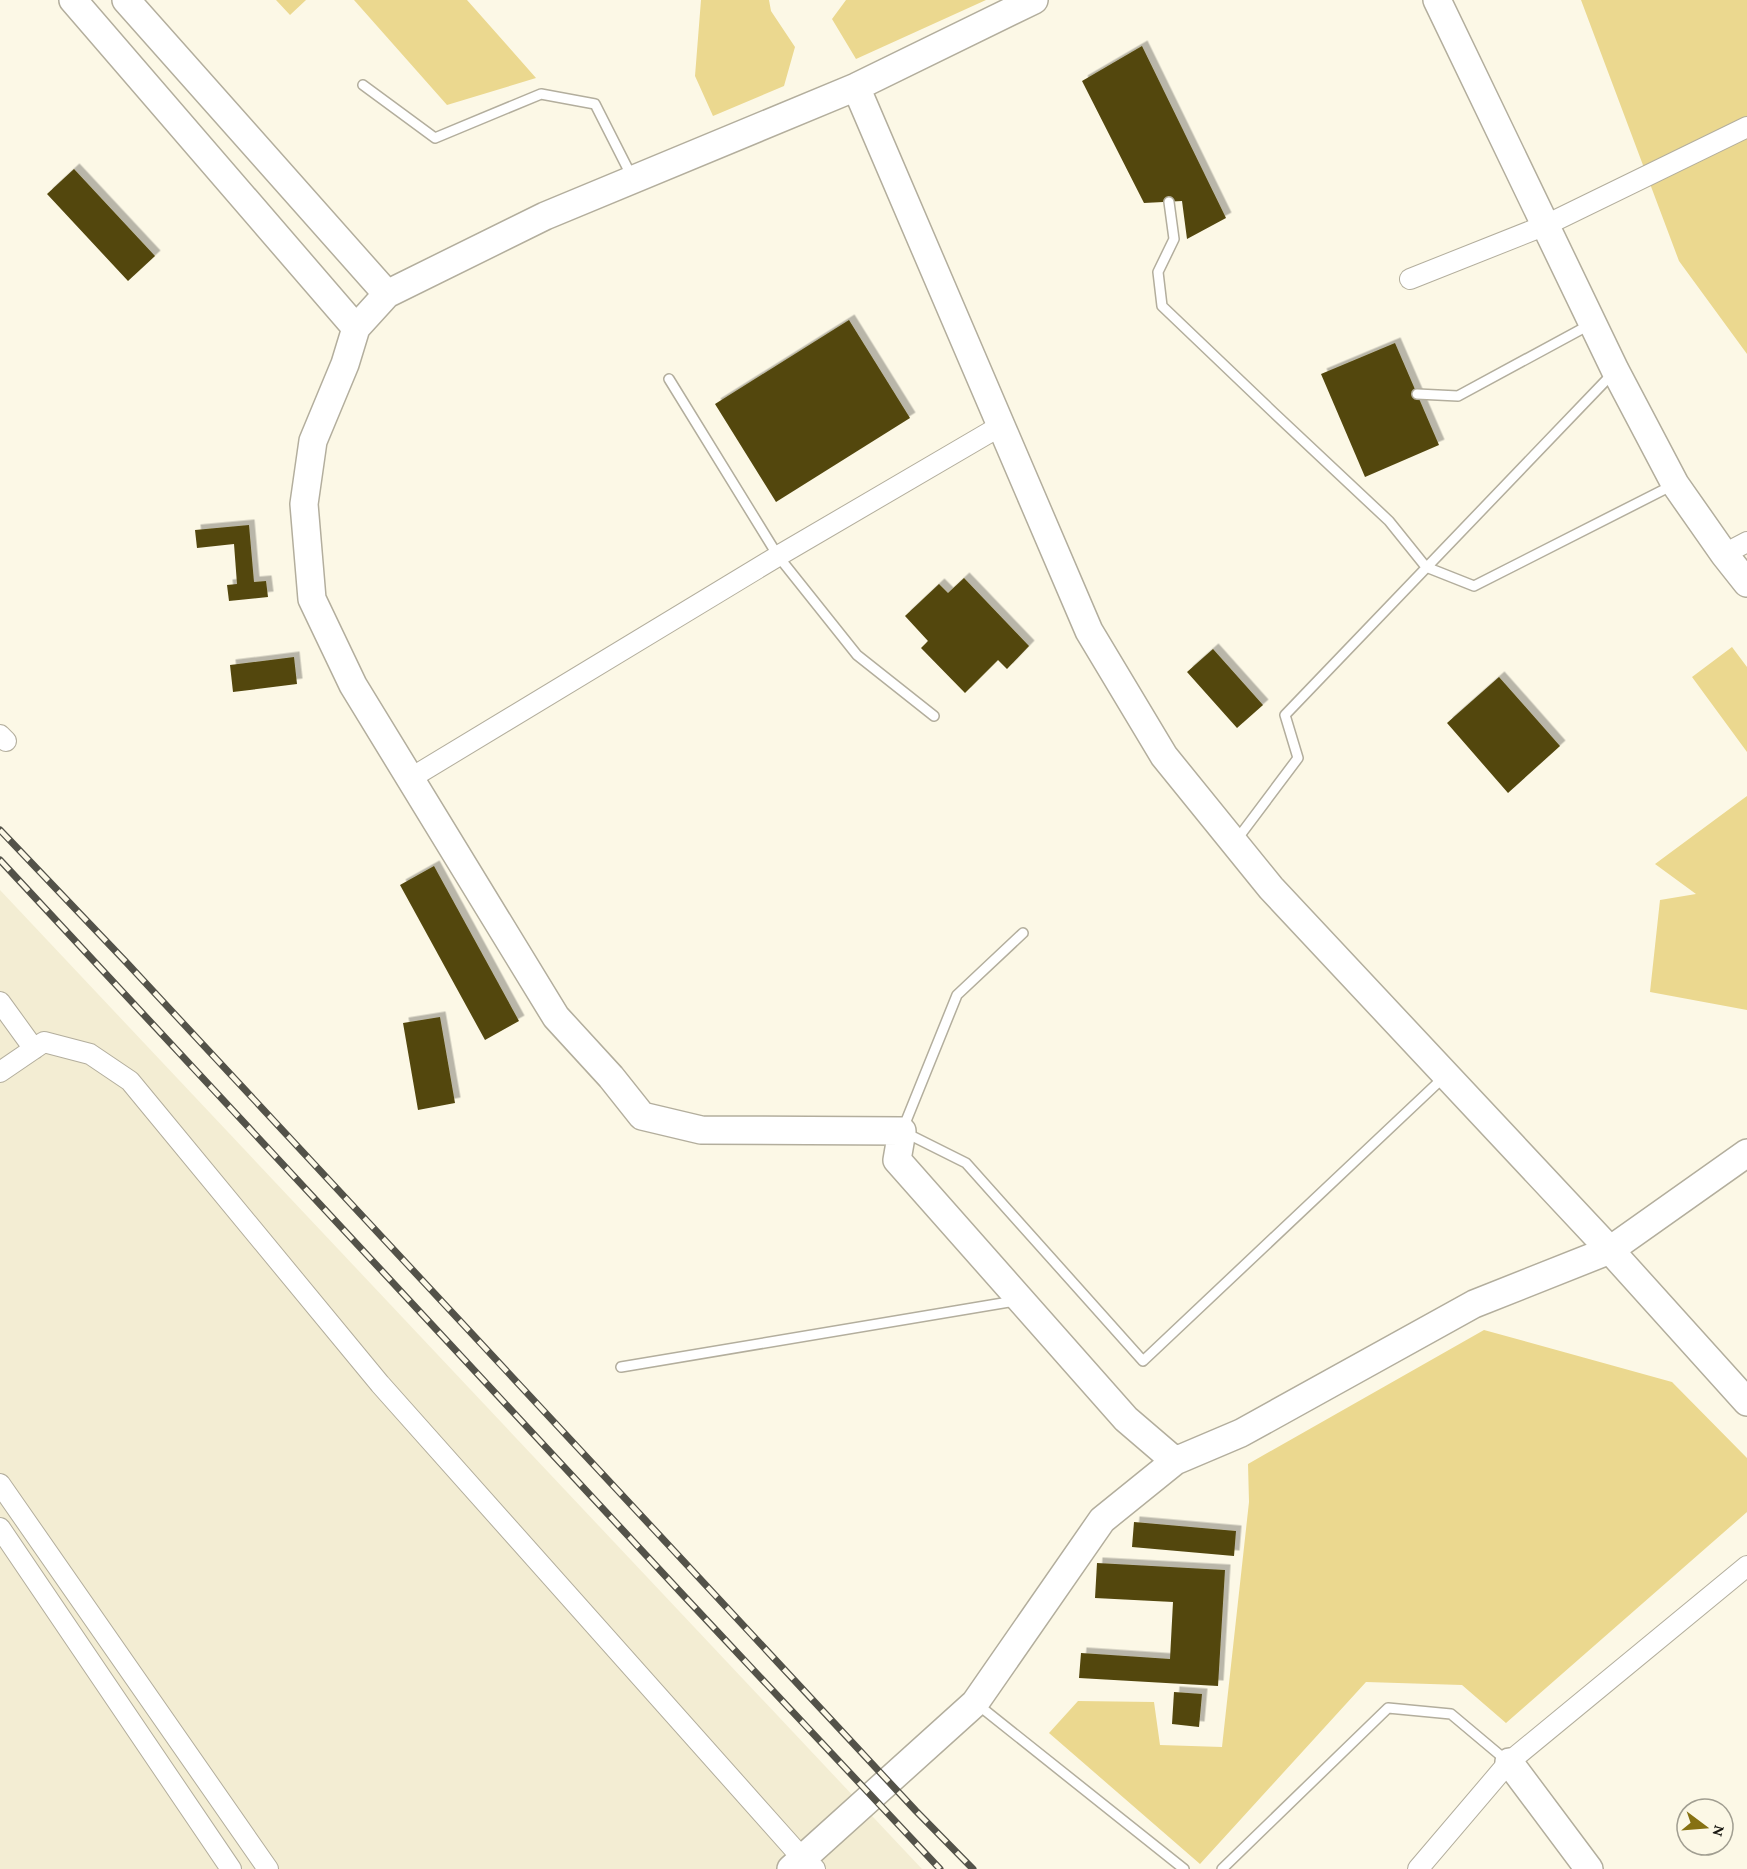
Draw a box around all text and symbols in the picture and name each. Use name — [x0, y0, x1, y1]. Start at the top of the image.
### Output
north arrow — [1675, 1797, 1735, 1857]
text: N — [1709, 1823, 1729, 1839]

